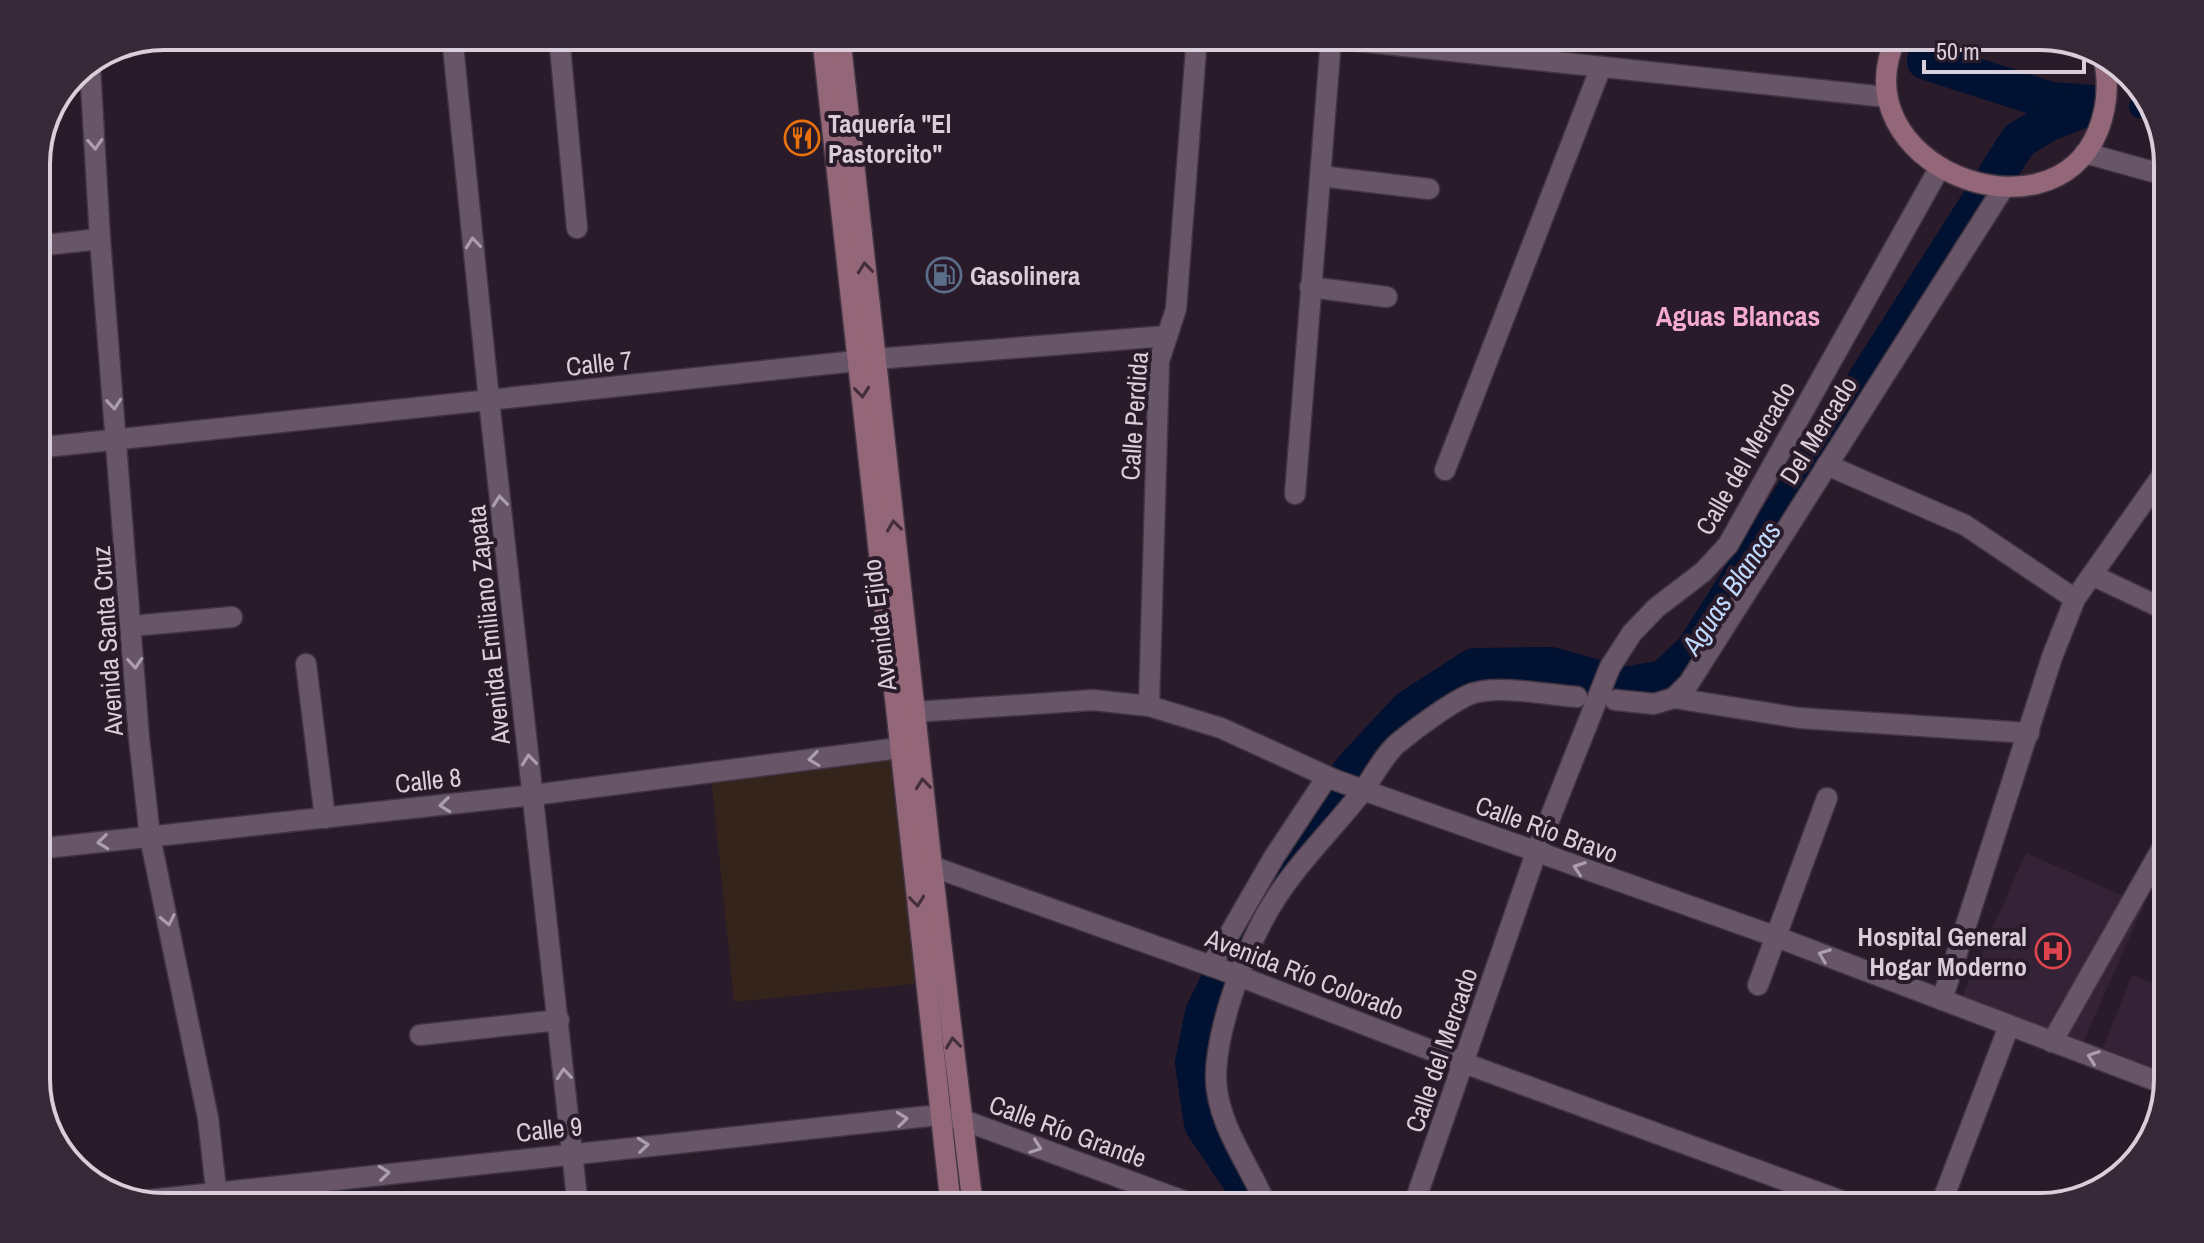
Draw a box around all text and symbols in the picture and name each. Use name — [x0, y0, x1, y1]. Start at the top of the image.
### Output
scale bar — [1924, 24, 2084, 74]
text: 50 m — [1936, 35, 1980, 67]
place label: Taquería "El Pastorcito" — [828, 106, 952, 171]
restaurant icon: Taquería "El Pastorcito" — [783, 119, 821, 157]
one-way arrow — [86, 138, 103, 151]
one-way arrow — [465, 236, 482, 249]
fuel station icon: Gasolinera — [925, 256, 963, 294]
place label: Gasolinera — [970, 258, 1080, 293]
one-way arrow — [857, 261, 874, 274]
district label: Aguas Blancas — [1656, 297, 1820, 335]
street label: Calle 7 — [564, 342, 634, 384]
street label: Calle Perdida — [1112, 350, 1156, 482]
street label: Del Mercado — [1771, 369, 1865, 491]
street label: Calle del Mercado — [1687, 375, 1803, 541]
one-way arrow — [853, 386, 870, 399]
one-way arrow — [106, 398, 123, 411]
one-way arrow — [492, 494, 509, 507]
street label: Avenida Emiliano Zapata — [458, 504, 518, 747]
water label: Aguas Blancas — [1671, 514, 1790, 664]
one-way arrow — [886, 519, 903, 533]
street label: Avenida Santa Cruz — [83, 545, 131, 738]
street label: Avenida Ejido — [854, 557, 905, 694]
one-way arrow — [126, 657, 143, 670]
one-way arrow — [807, 751, 820, 768]
one-way arrow — [521, 753, 538, 766]
street label: Calle 8 — [393, 759, 463, 801]
one-way arrow — [915, 777, 932, 790]
street label: Calle Río Bravo — [1471, 787, 1623, 871]
one-way arrow — [438, 796, 451, 813]
one-way arrow — [96, 834, 109, 851]
one-way arrow — [1573, 862, 1587, 878]
one-way arrow — [909, 895, 926, 908]
one-way arrow — [158, 914, 175, 927]
place label: Hospital General Hogar Moderno — [1858, 919, 2027, 984]
street label: Avenida Río Colorado — [1200, 920, 1409, 1028]
hospital icon: Hospital General Hogar Moderno — [2034, 932, 2072, 970]
one-way arrow — [1818, 948, 1832, 965]
street label: Calle del Mercado — [1396, 963, 1486, 1137]
one-way arrow — [945, 1036, 962, 1049]
one-way arrow — [2087, 1051, 2101, 1067]
one-way arrow — [556, 1067, 573, 1080]
street label: Calle Río Grande — [985, 1086, 1151, 1176]
street label: Calle 9 — [514, 1108, 584, 1150]
one-way arrow — [895, 1110, 908, 1127]
one-way arrow — [637, 1137, 650, 1154]
one-way arrow — [1028, 1137, 1042, 1154]
one-way arrow — [378, 1165, 391, 1182]

